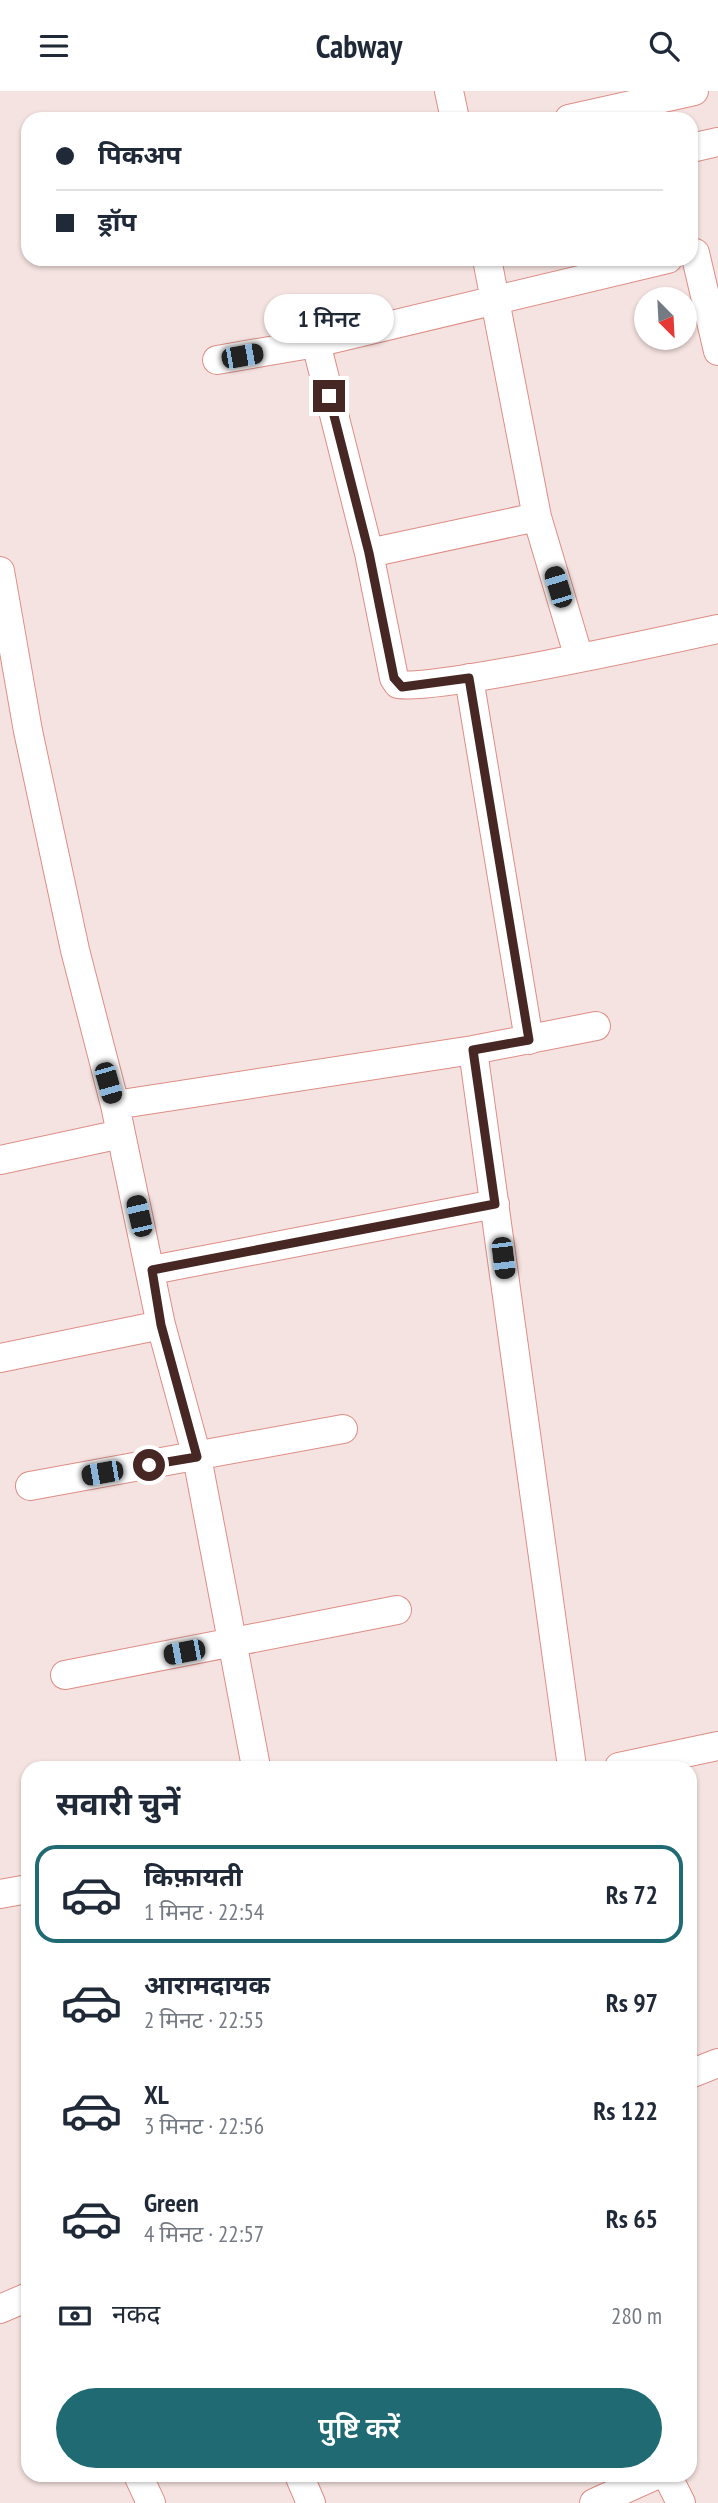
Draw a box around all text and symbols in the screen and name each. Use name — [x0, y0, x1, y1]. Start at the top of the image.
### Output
text: Cabway — [316, 25, 402, 67]
icon: menu — [35, 27, 73, 65]
icon: search — [645, 27, 683, 65]
text: पिकअप — [98, 138, 181, 171]
text: ड्रॉप — [98, 205, 136, 238]
north arrow — [634, 287, 696, 350]
map controls — [634, 287, 697, 350]
callout: 1 मिनट — [264, 295, 394, 343]
text: 1 मिनट — [298, 304, 360, 333]
car — [220, 342, 265, 370]
route end — [313, 380, 345, 412]
car — [542, 564, 575, 610]
car — [93, 1060, 124, 1106]
car — [125, 1193, 154, 1239]
car — [491, 1236, 516, 1280]
route start — [133, 1449, 165, 1481]
car — [80, 1459, 125, 1487]
car — [162, 1638, 207, 1666]
text: सवारी चुनें — [56, 1782, 180, 1824]
text: किफ़ायती — [144, 1860, 243, 1893]
icon: car — [60, 1863, 123, 1926]
text: Rs 72 — [606, 1878, 658, 1911]
text: 1 मिनट · 22:54 — [144, 1897, 264, 1926]
text: आरामदायक — [144, 1968, 270, 2001]
icon: car — [60, 1971, 123, 2034]
text: Rs 97 — [606, 1986, 658, 2019]
text: 2 मिनट · 22:55 — [144, 2005, 264, 2034]
text: XL — [144, 2078, 169, 2111]
icon: car — [60, 2079, 123, 2142]
text: Rs 122 — [593, 2094, 658, 2127]
text: 3 मिनट · 22:56 — [144, 2111, 264, 2140]
text: Green — [144, 2186, 199, 2219]
icon: car — [60, 2187, 123, 2250]
text: Rs 65 — [606, 2202, 658, 2235]
text: 4 मिनट · 22:57 — [144, 2219, 264, 2248]
icon: cash — [56, 2297, 94, 2335]
text: नकद — [112, 2297, 160, 2330]
text: 280 m — [611, 2301, 662, 2330]
button: पुष्टि करें — [56, 2388, 662, 2468]

